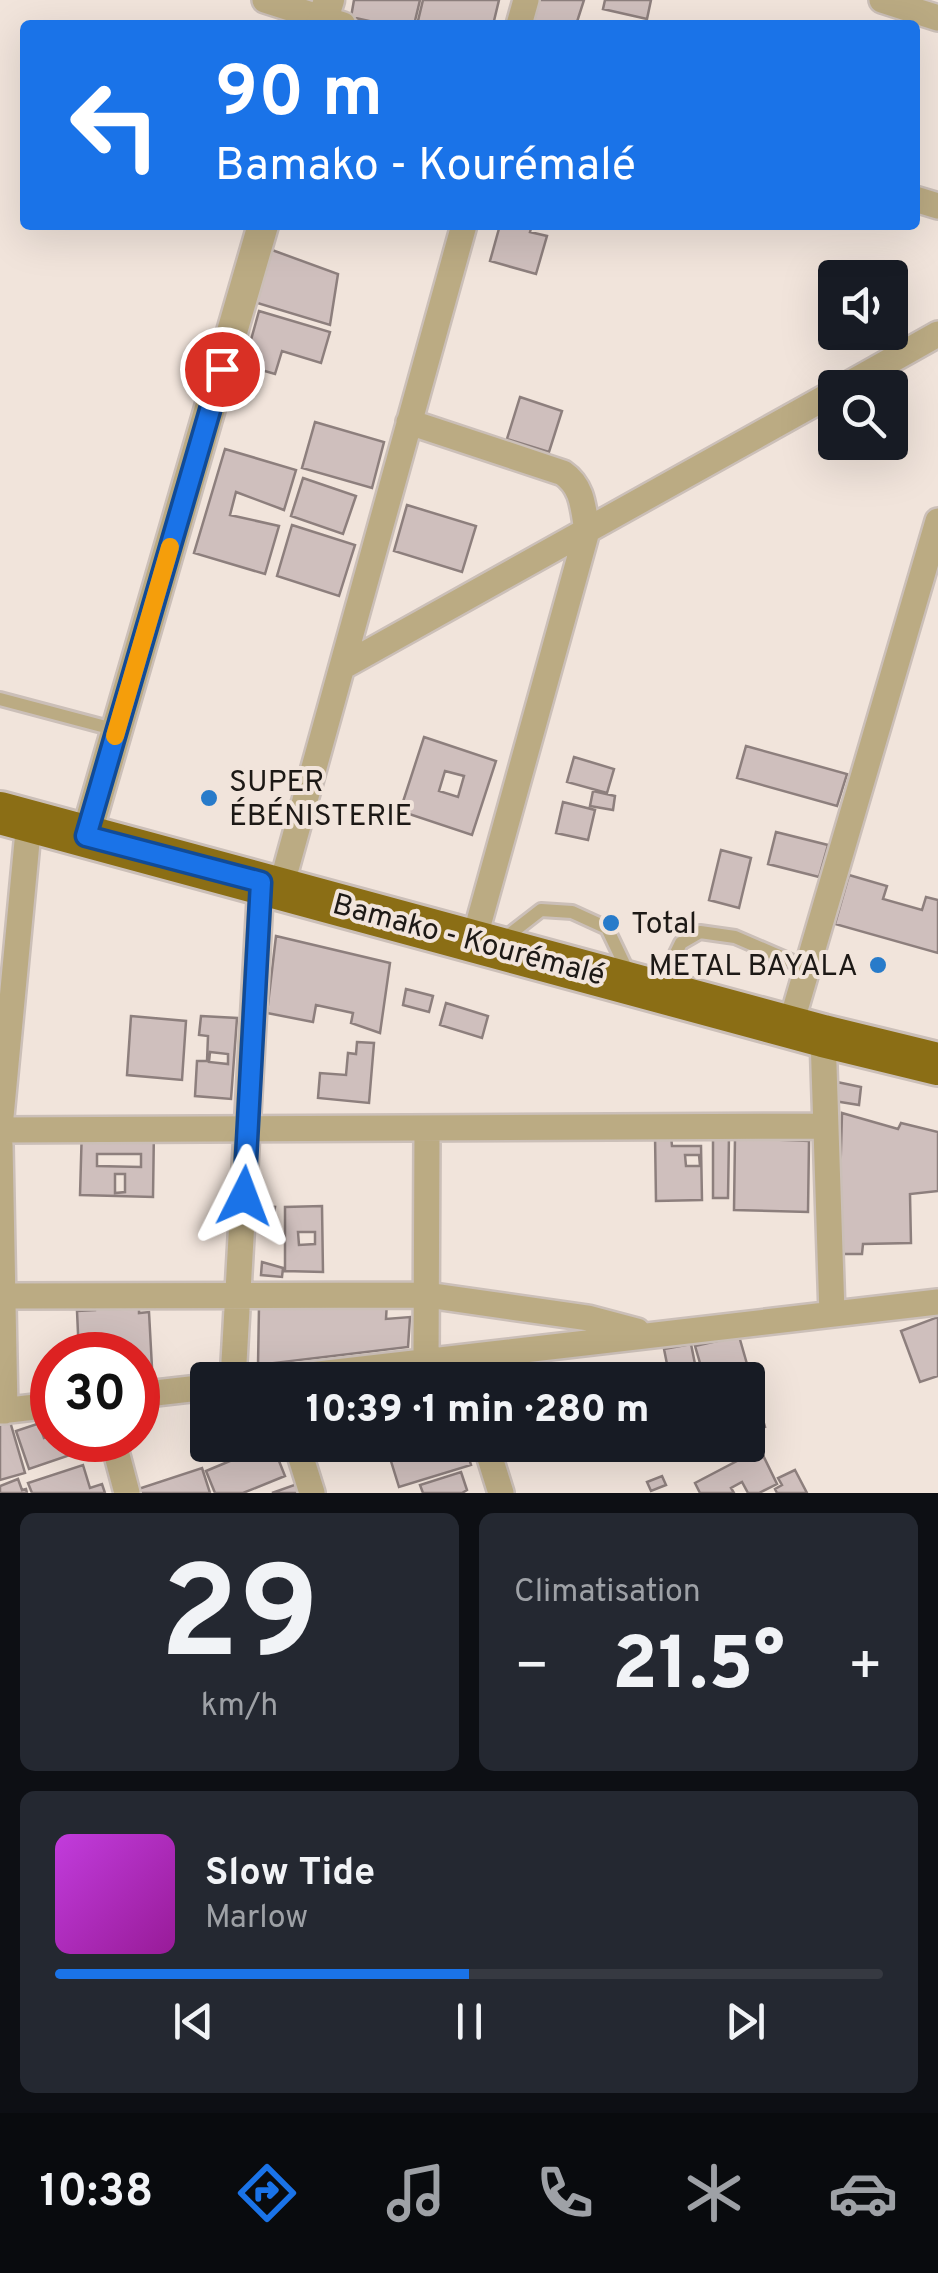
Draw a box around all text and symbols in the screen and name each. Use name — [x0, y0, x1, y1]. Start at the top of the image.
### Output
text: 90 m — [215, 52, 383, 141]
icon: left — [50, 60, 180, 190]
text: Bamako - Kourémalé — [215, 139, 636, 196]
map controls — [818, 260, 908, 460]
button: sound — [818, 260, 908, 350]
pin — [180, 327, 265, 412]
icon: arrive — [195, 342, 250, 397]
button: search — [818, 370, 908, 460]
place label: SUPER ÉBÉNISTERIE — [229, 765, 413, 836]
marker: SUPER ÉBÉNISTERIE — [198, 787, 220, 809]
street label: Bamako - Kourémalé — [328, 887, 609, 996]
place label: Total — [631, 907, 697, 944]
marker: Total — [600, 912, 622, 934]
place label: METAL BAYALA — [649, 949, 858, 986]
marker: METAL BAYALA — [867, 954, 889, 976]
position arrow — [192, 1144, 296, 1248]
speed limit sign: 30 — [30, 1332, 160, 1462]
text: 10:39 · 1 min · 280 m — [306, 1387, 649, 1436]
text: 29 — [160, 1539, 319, 1704]
text: Climatisation — [514, 1573, 701, 1613]
text: 21.5° — [612, 1621, 785, 1716]
text: − — [514, 1634, 549, 1704]
text: + — [848, 1634, 883, 1704]
text: km/h — [201, 1687, 278, 1727]
text: Slow Tide — [205, 1850, 375, 1899]
text: Marlow — [205, 1899, 308, 1939]
icon: previous — [166, 1994, 221, 2049]
icon: pause — [442, 1994, 497, 2049]
icon: next — [718, 1994, 773, 2049]
icon: directions — [232, 2158, 302, 2228]
icon: music — [381, 2158, 451, 2228]
icon: phone — [530, 2158, 600, 2228]
icon: climate — [679, 2158, 749, 2228]
icon: car — [828, 2158, 898, 2228]
text: 10:38 — [40, 2165, 153, 2222]

